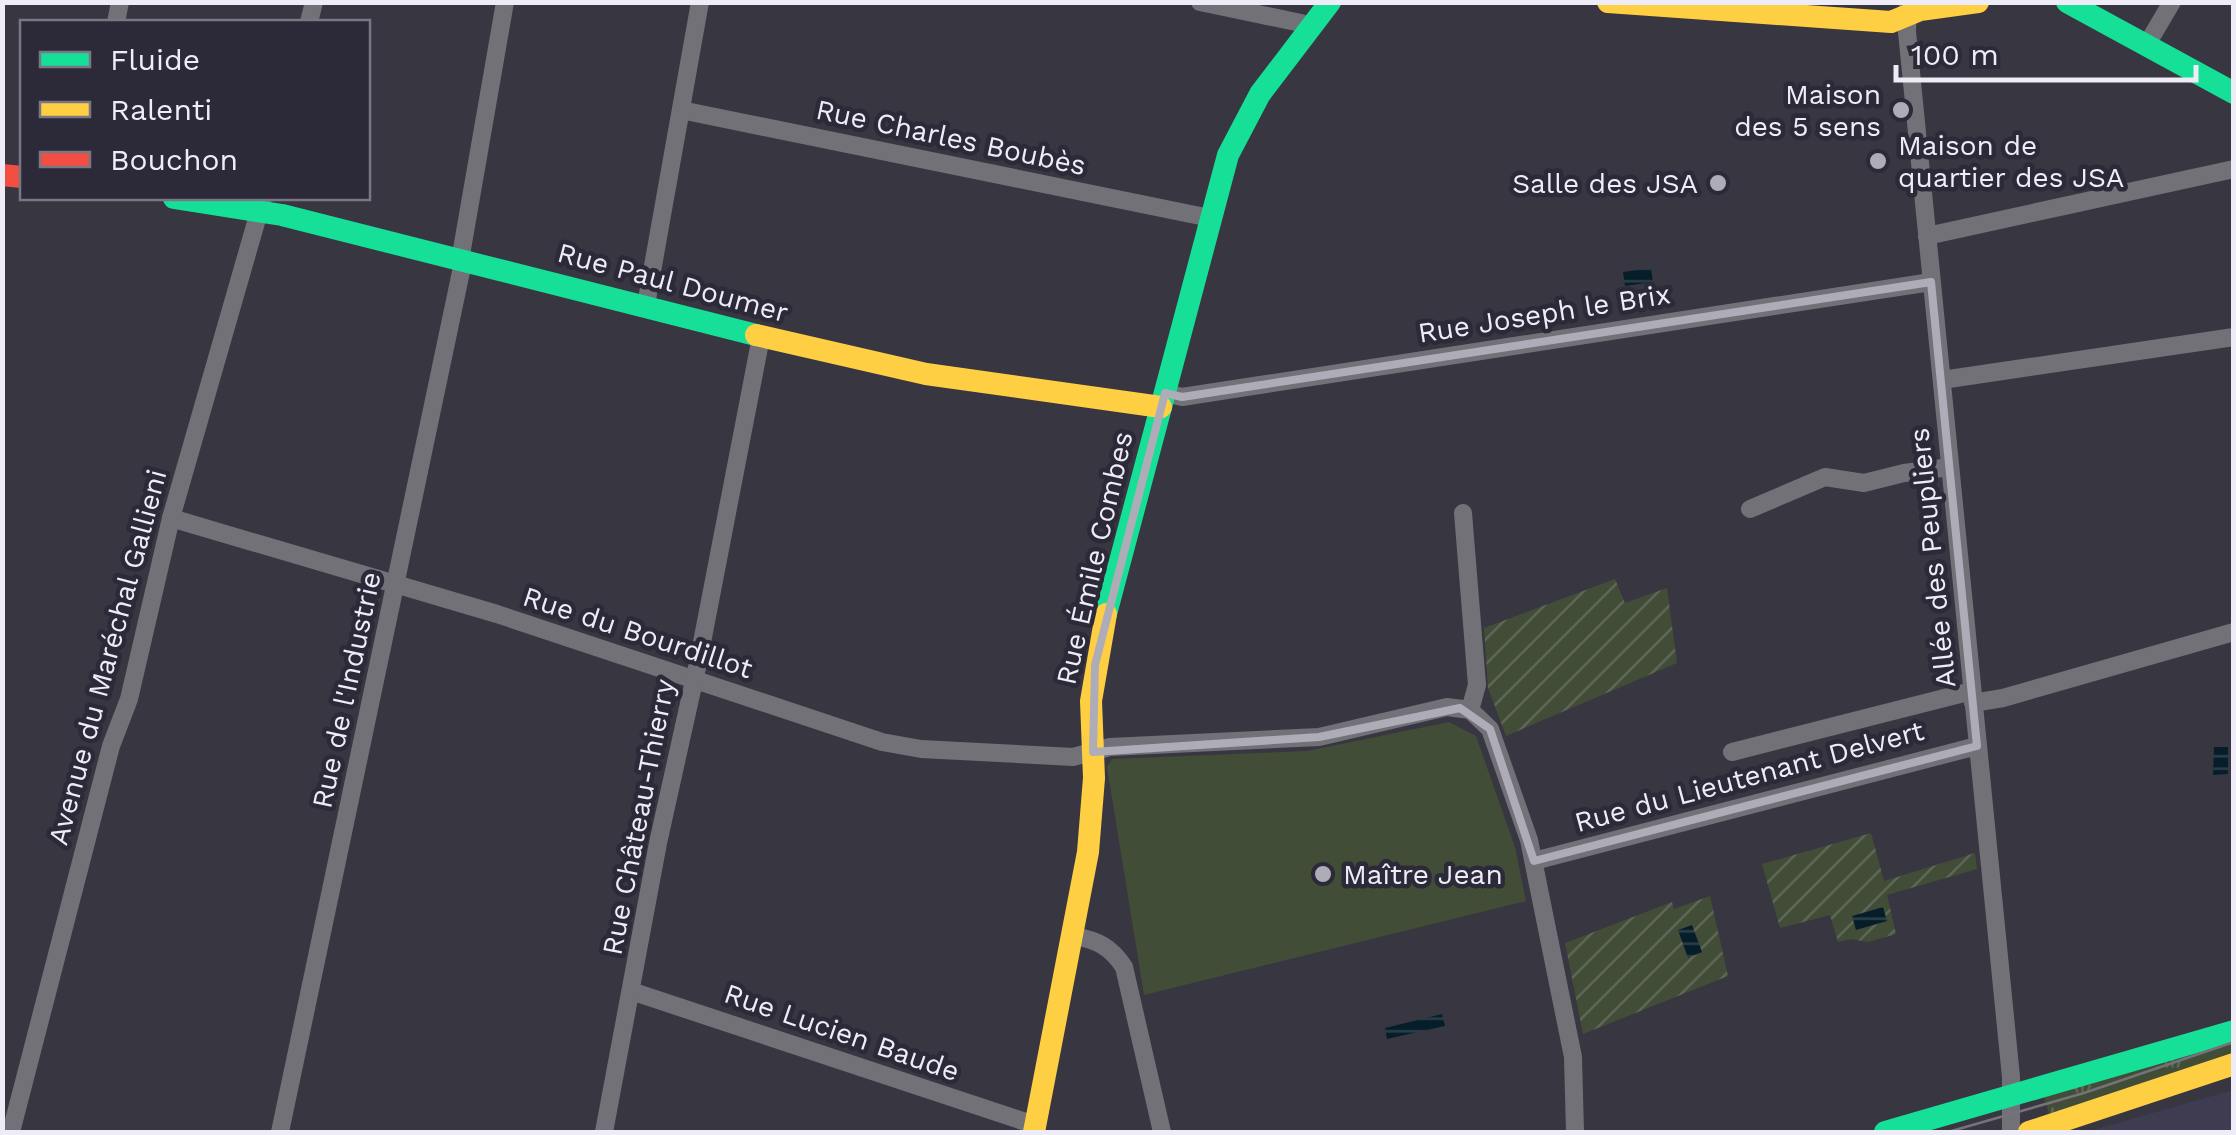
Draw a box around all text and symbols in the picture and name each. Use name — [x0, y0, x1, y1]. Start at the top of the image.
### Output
legend — [20, 20, 370, 200]
scale bar — [1896, 20, 2196, 82]
text: 100 m — [1911, 37, 1999, 72]
text: Fluide — [110, 42, 200, 77]
place label: Maison des 5 sens — [1734, 78, 1881, 143]
text: Ralenti — [110, 92, 212, 127]
street label: Rue Charles Boubès — [813, 93, 1089, 182]
marker: Maison des 5 sens — [1890, 99, 1912, 121]
place label: Maison de quartier des JSA — [1898, 129, 2124, 194]
text: Bouchon — [110, 142, 238, 177]
marker: Maison de quartier des JSA — [1867, 150, 1889, 172]
place label: Salle des JSA — [1512, 167, 1698, 200]
marker: Salle des JSA — [1707, 172, 1729, 194]
street label: Rue Paul Doumer — [554, 236, 792, 329]
street label: Rue Joseph le Brix — [1416, 277, 1672, 350]
street label: Allée des Peupliers — [1902, 426, 1963, 689]
street label: Rue Émile Combes — [1049, 428, 1140, 688]
street label: Avenue du Maréchal Gallieni — [41, 466, 174, 848]
street label: Rue de l'Industrie — [305, 569, 388, 811]
street label: Rue du Bourdillot — [519, 580, 757, 685]
street label: Rue Château-Thierry — [596, 676, 682, 958]
street label: Rue du Lieutenant Delvert — [1571, 714, 1928, 839]
place label: Maître Jean — [1343, 858, 1503, 891]
marker: Maître Jean — [1312, 863, 1334, 885]
street label: Rue Lucien Baude — [720, 977, 964, 1088]

